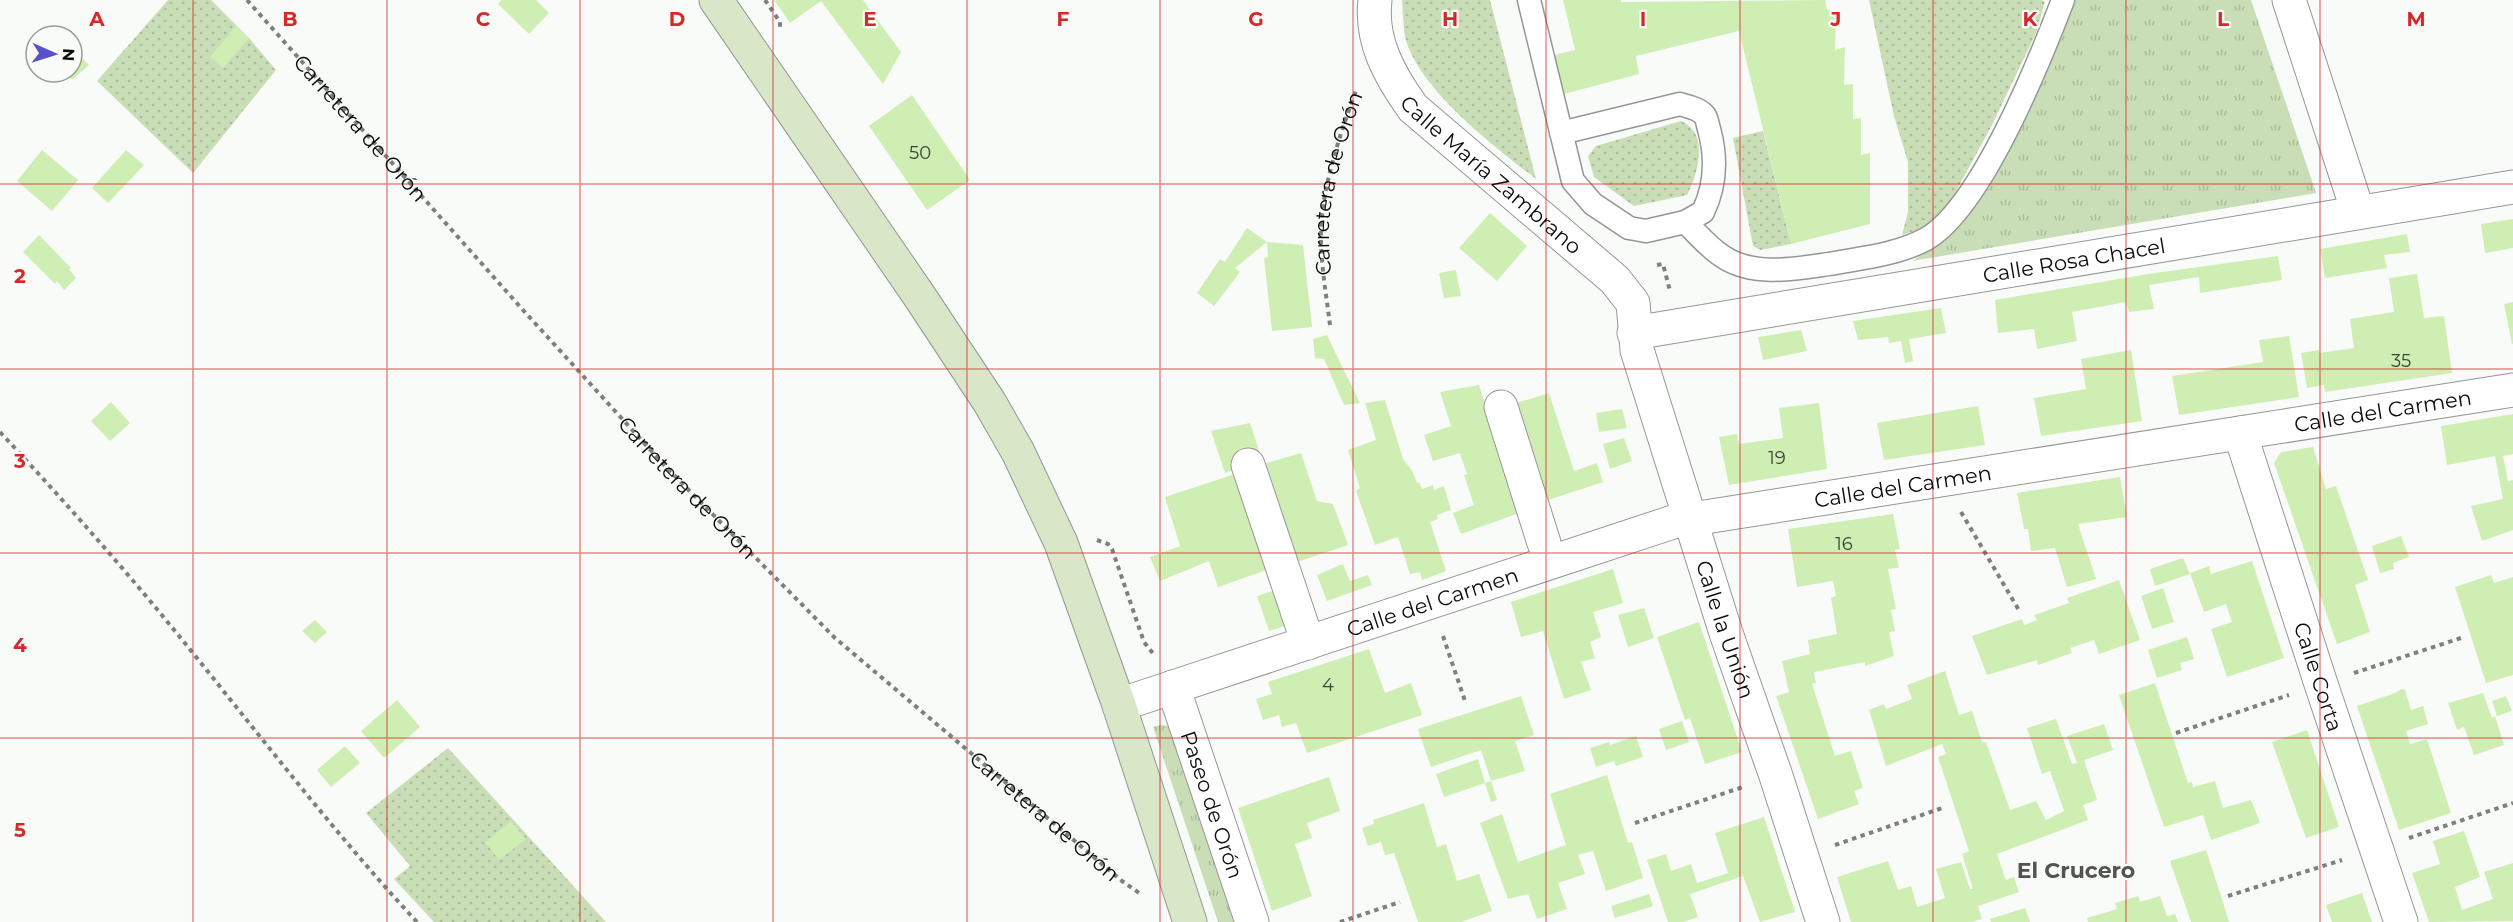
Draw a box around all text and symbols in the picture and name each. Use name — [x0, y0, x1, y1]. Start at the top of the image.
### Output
text: A — [88, 7, 105, 31]
text: B — [282, 7, 298, 31]
text: C — [476, 7, 491, 31]
text: D — [669, 7, 685, 31]
text: E — [863, 7, 877, 31]
text: F — [1057, 7, 1070, 31]
text: G — [1248, 7, 1264, 31]
text: H — [1442, 7, 1458, 31]
text: I — [1640, 7, 1646, 31]
text: J — [1830, 7, 1841, 31]
text: K — [2023, 7, 2039, 31]
text: L — [2217, 7, 2229, 31]
text: M — [2406, 7, 2426, 31]
north arrow — [24, 24, 84, 84]
text: N — [59, 48, 78, 62]
street label: Carretera de Orón — [289, 49, 433, 206]
street label: Carretera de Orón — [1308, 88, 1367, 277]
street label: Calle María Zambrano — [1395, 90, 1587, 259]
house number: 50 — [909, 142, 931, 164]
street label: Calle Rosa Chacel — [1981, 232, 2167, 287]
text: 2 — [14, 264, 26, 288]
house number: 35 — [2391, 350, 2411, 372]
street label: Calle del Carmen — [2292, 384, 2473, 437]
street label: Carretera de Orón — [613, 411, 762, 564]
house number: 19 — [1768, 447, 1786, 469]
text: 3 — [13, 449, 26, 473]
street label: Calle del Carmen — [1812, 460, 1993, 512]
house number: 16 — [1835, 533, 1853, 555]
street label: Calle la Unión — [1691, 557, 1760, 702]
street label: Calle del Carmen — [1343, 562, 1521, 641]
street label: Calle Corta — [2289, 619, 2348, 734]
text: 4 — [13, 633, 27, 657]
house number: 4 — [1322, 674, 1334, 696]
street label: Paseo de Orón — [1176, 727, 1249, 882]
street label: Carretera de Orón — [965, 745, 1125, 886]
text: 5 — [14, 818, 26, 842]
district label: El Crucero — [2017, 857, 2135, 884]

